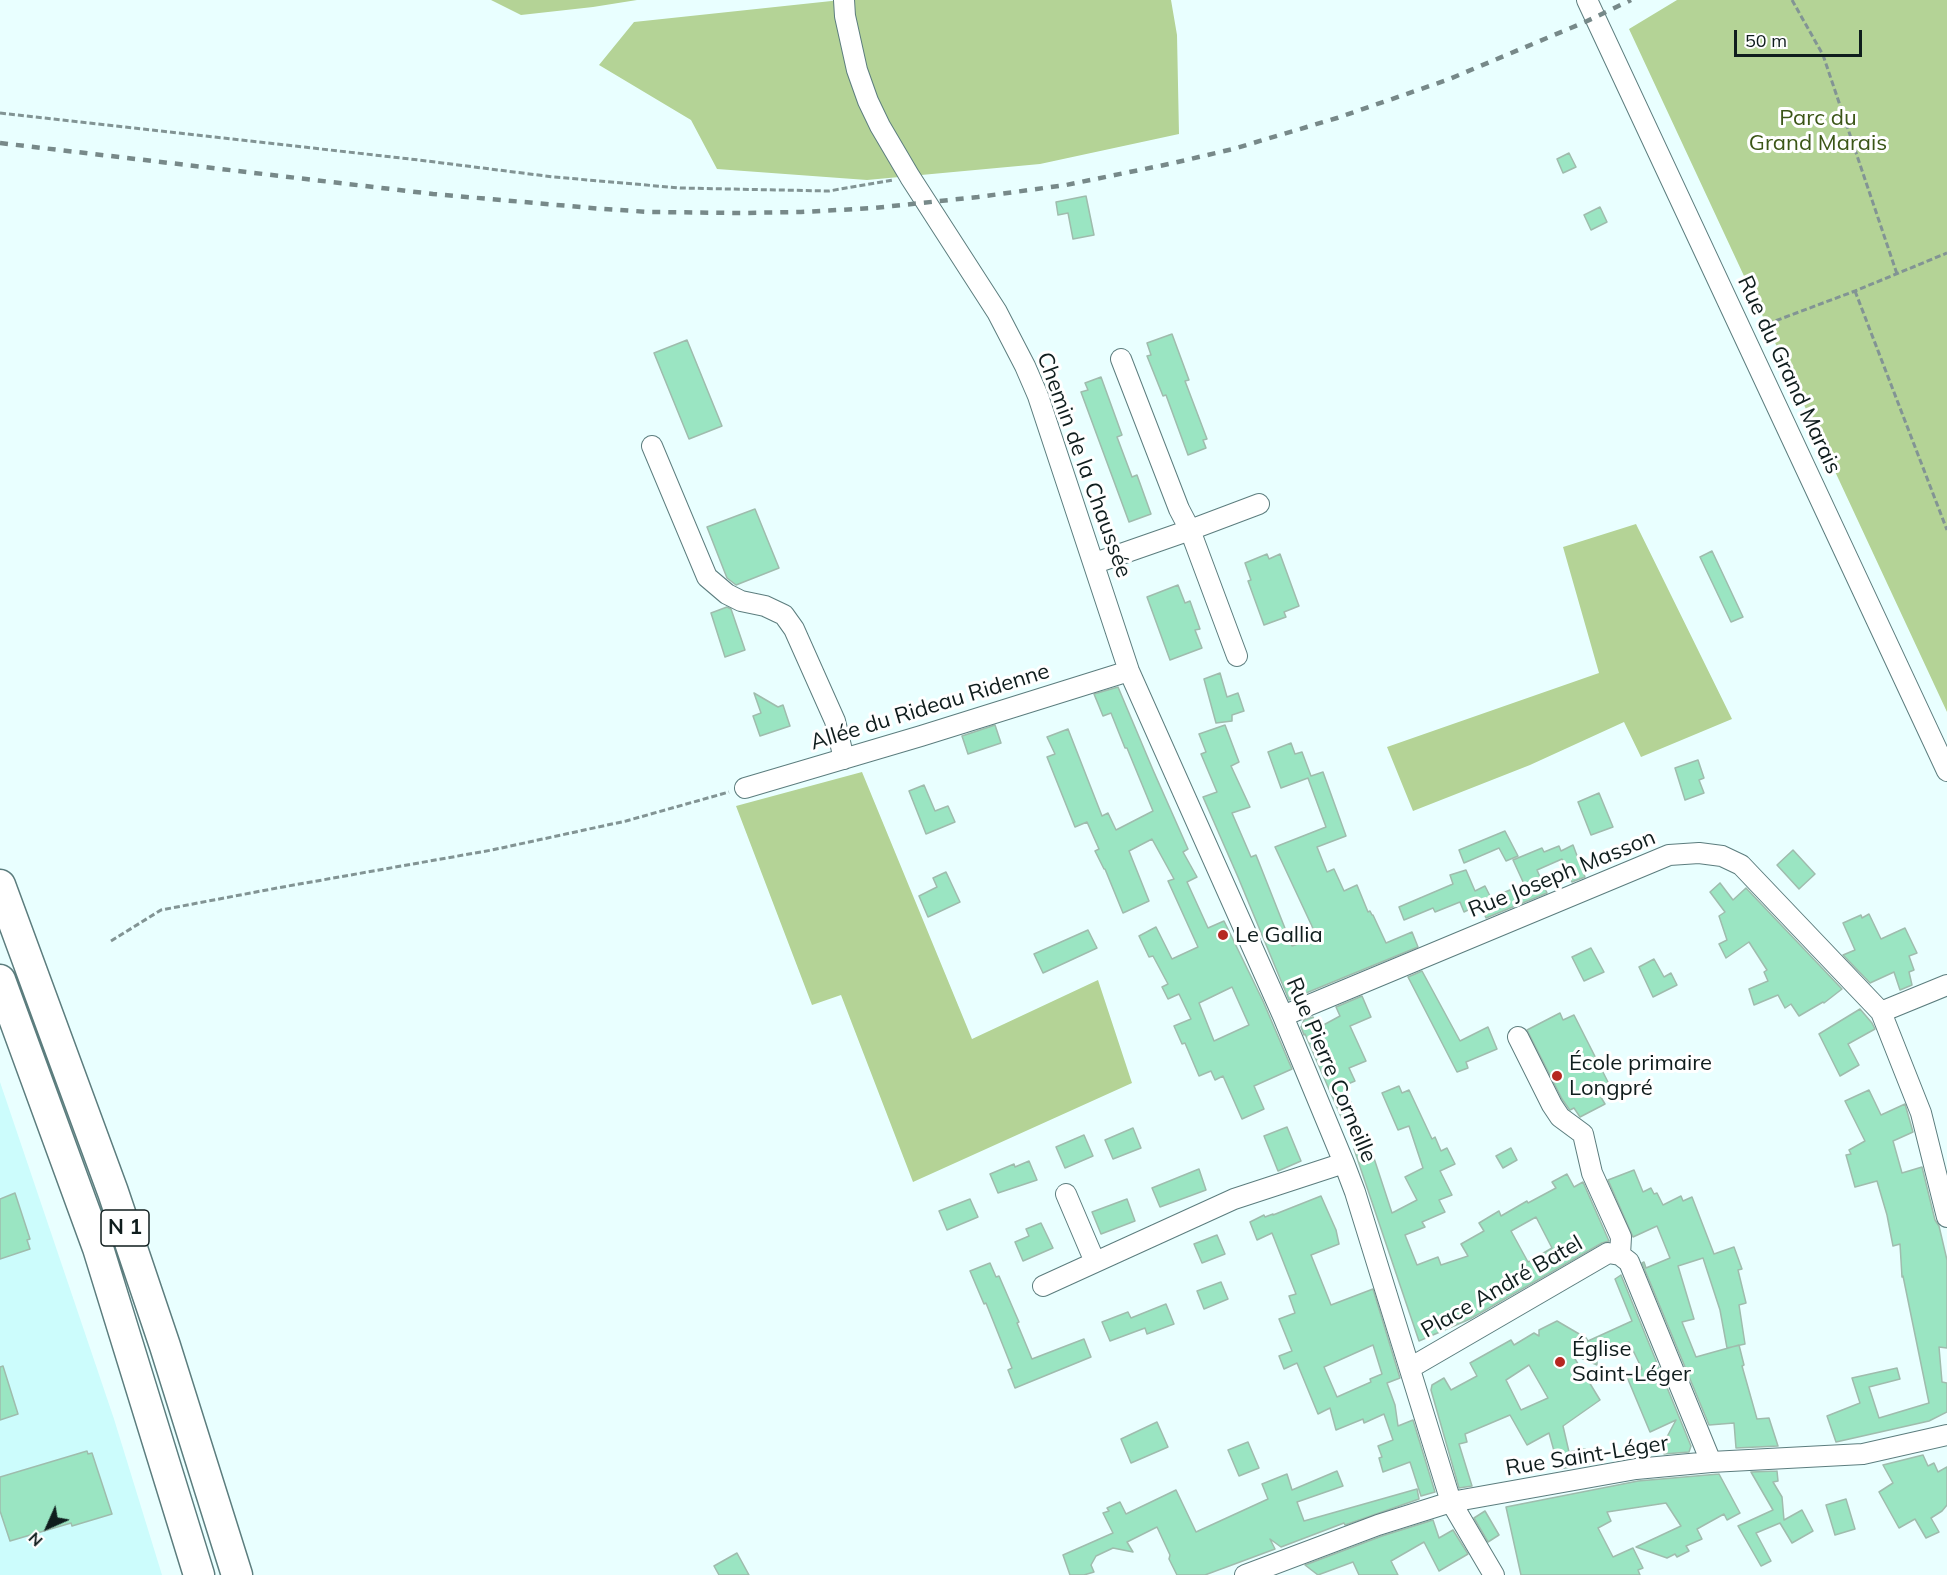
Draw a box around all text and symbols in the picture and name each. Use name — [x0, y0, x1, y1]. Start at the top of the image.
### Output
scale bar — [1737, 18, 1864, 56]
text: 50 m — [1745, 29, 1787, 52]
park label: Parc du Grand Marais — [1749, 105, 1887, 156]
street label: Rue du Grand Marais — [1731, 272, 1847, 478]
street label: Chemin de la Chaussée — [1031, 349, 1137, 581]
street label: Allée du Rideau Ridenne — [807, 658, 1053, 756]
street label: Rue Joseph Masson — [1465, 824, 1659, 924]
place label: Le Gallia — [1235, 922, 1323, 948]
marker: Le Gallia — [1216, 928, 1230, 942]
street label: Rue Pierre Corneille — [1280, 974, 1382, 1166]
place label: École primaire Longpré — [1569, 1050, 1712, 1102]
marker: École primaire Longpré — [1550, 1069, 1564, 1083]
road number: N 1 — [101, 1210, 149, 1246]
street label: Place André Batel — [1417, 1230, 1587, 1344]
place label: Église Saint-Léger — [1572, 1336, 1691, 1388]
marker: Église Saint-Léger — [1553, 1355, 1567, 1369]
street label: Rue Saint-Léger — [1504, 1430, 1670, 1482]
north arrow — [18, 1497, 78, 1557]
text: N — [24, 1528, 47, 1551]

